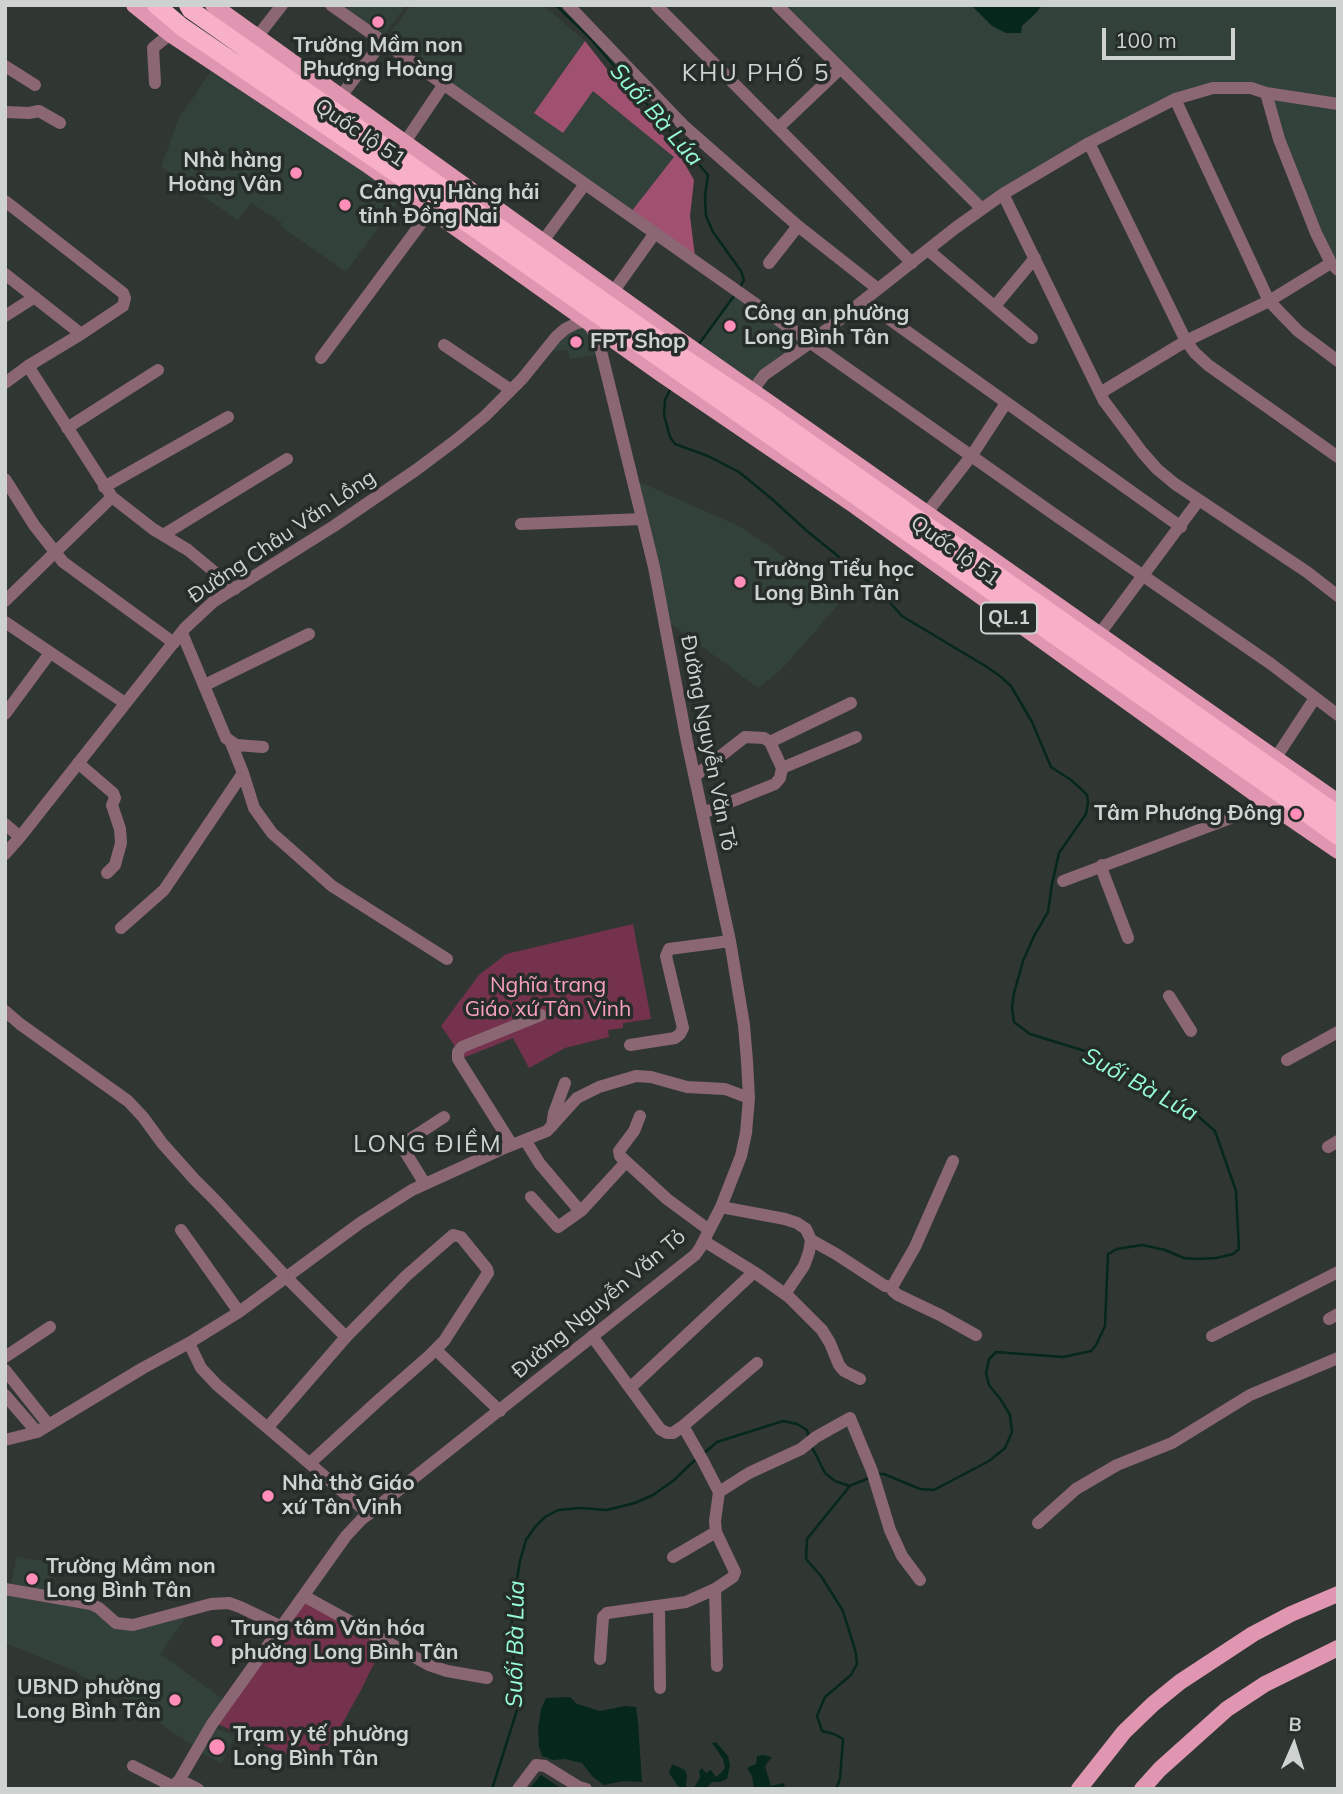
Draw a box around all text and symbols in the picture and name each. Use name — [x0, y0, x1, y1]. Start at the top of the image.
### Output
marker: Trường Mầm non Phượng Hoàng — [370, 14, 386, 30]
scale bar — [1105, 14, 1238, 58]
text: 100 m — [1115, 27, 1177, 53]
place label: Trường Mầm non Phượng Hoàng — [293, 33, 463, 83]
water label: Suối Bà Lúa — [604, 58, 708, 172]
district label: KHU PHỐ 5 — [683, 60, 829, 88]
street label: Quốc lộ 51 — [310, 94, 410, 172]
place label: Nhà hàng Hoàng Vân — [168, 148, 282, 198]
marker: Nhà hàng Hoàng Vân — [288, 165, 304, 181]
place label: Cảng vụ Hàng hải tỉnh Đồng Nai — [359, 180, 539, 230]
marker: Cảng vụ Hàng hải tỉnh Đồng Nai — [337, 197, 353, 213]
place label: Công an phường Long Bình Tân — [744, 301, 909, 351]
marker: Công an phường Long Bình Tân — [722, 318, 738, 334]
place label: FPT Shop — [590, 329, 686, 355]
marker: FPT Shop — [568, 334, 584, 350]
street label: Đường Châu Văn Lồng — [184, 465, 380, 609]
street label: Quốc lộ 51 — [906, 510, 1004, 592]
place label: Trường Tiểu học Long Bình Tân — [754, 557, 914, 607]
marker: Trường Tiểu học Long Bình Tân — [732, 574, 748, 590]
road number: QL.1 — [981, 603, 1037, 634]
street label: Đường Nguyễn Văn Tỏ — [675, 633, 741, 853]
place label: Tâm Phương Đông — [1094, 801, 1282, 827]
marker: Tâm Phương Đông — [1288, 806, 1304, 822]
park label: Nghĩa trang Giáo xứ Tân Vinh — [465, 973, 631, 1023]
water label: Suối Bà Lúa — [1078, 1042, 1202, 1128]
district label: LONG ĐIỀM — [354, 1131, 502, 1159]
street label: Đường Nguyễn Văn Tỏ — [507, 1224, 691, 1384]
place label: Nhà thờ Giáo xứ Tân Vinh — [282, 1471, 415, 1521]
marker: Nhà thờ Giáo xứ Tân Vinh — [260, 1488, 276, 1504]
place label: Trường Mầm non Long Bình Tân — [46, 1554, 216, 1604]
marker: Trường Mầm non Long Bình Tân — [24, 1571, 40, 1587]
water label: Suối Bà Lúa — [501, 1580, 531, 1708]
place label: Trung tâm Văn hóa phường Long Bình Tân — [231, 1616, 458, 1666]
marker: Trung tâm Văn hóa phường Long Bình Tân — [209, 1633, 225, 1649]
place label: UBND phường Long Bình Tân — [16, 1675, 161, 1725]
marker: UBND phường Long Bình Tân — [167, 1692, 183, 1708]
north arrow — [1259, 1710, 1329, 1780]
text: B — [1288, 1712, 1302, 1736]
place label: Trạm y tế phường Long Bình Tân — [233, 1722, 409, 1772]
marker: Trạm y tế phường Long Bình Tân — [207, 1737, 227, 1757]

